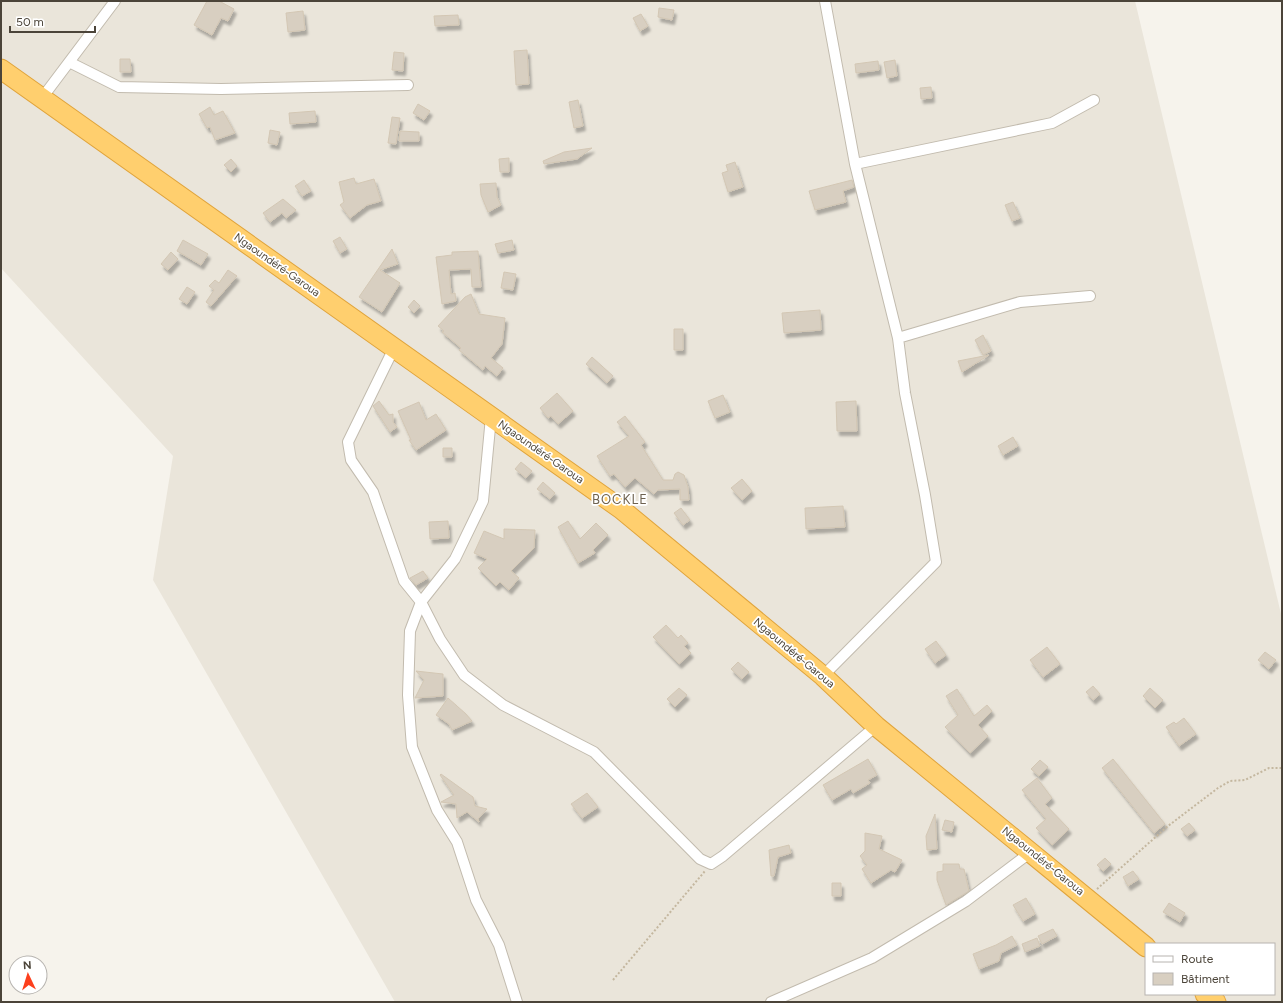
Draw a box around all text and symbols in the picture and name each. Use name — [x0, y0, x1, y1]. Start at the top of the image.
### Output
scale bar — [10, 8, 95, 34]
text: 50 m — [16, 15, 44, 29]
street label: Ngaoundéré-Garoua — [232, 230, 322, 300]
street label: Ngaoundéré-Garoua — [496, 417, 586, 487]
district label: BOCKLE — [592, 492, 648, 507]
street label: Ngaoundéré-Garoua — [751, 615, 837, 691]
street label: Ngaoundéré-Garoua — [999, 824, 1087, 898]
legend — [1145, 943, 1275, 995]
text: Route — [1181, 952, 1214, 966]
north arrow — [8, 955, 48, 995]
text: N — [23, 959, 32, 972]
text: Bâtiment — [1181, 972, 1230, 986]

